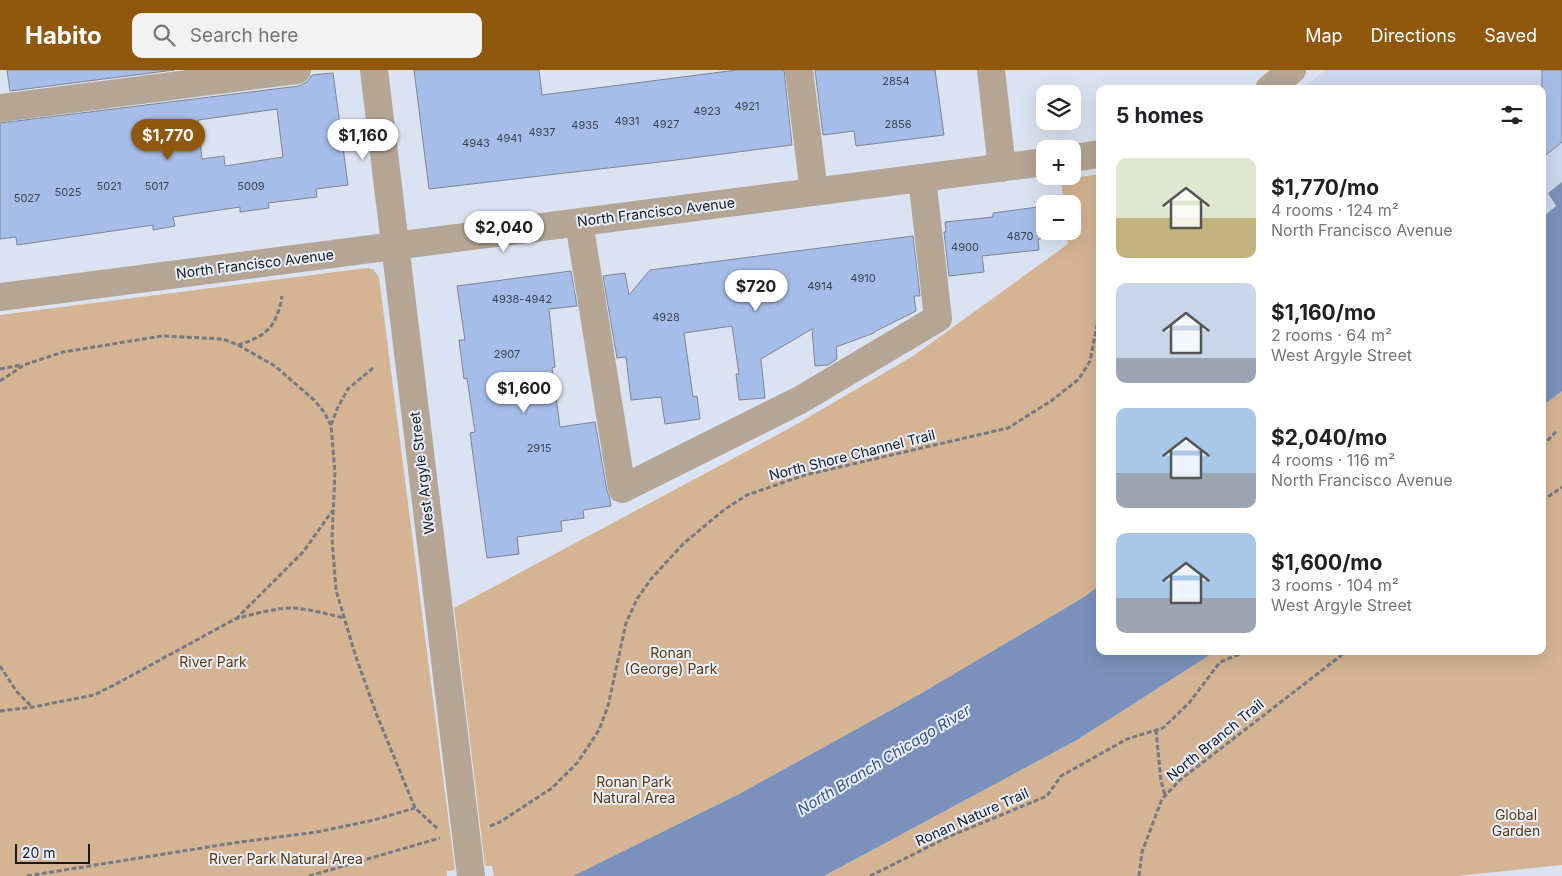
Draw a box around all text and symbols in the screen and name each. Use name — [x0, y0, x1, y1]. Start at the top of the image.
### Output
search box — [132, 13, 482, 58]
text: Habito — [25, 21, 102, 50]
icon: search — [150, 21, 178, 49]
text: Search here — [190, 24, 298, 47]
text: Map — [1305, 25, 1343, 46]
text: Directions — [1371, 25, 1456, 46]
text: Saved — [1484, 25, 1537, 46]
house number: 2854 — [882, 74, 910, 88]
map controls — [1036, 85, 1081, 240]
button: layers — [1036, 85, 1081, 130]
house number: 4921 — [734, 99, 760, 113]
icon: filters — [1498, 101, 1526, 129]
text: 5 homes — [1116, 103, 1204, 128]
house number: 4923 — [693, 104, 721, 118]
house number: 4931 — [614, 114, 640, 128]
house number: 4927 — [653, 117, 679, 131]
house number: 2856 — [884, 117, 912, 131]
pin: $1,770 — [127, 118, 209, 161]
pin: $1,160 — [322, 118, 404, 161]
house number: 4935 — [571, 118, 599, 132]
text: $1,770 — [142, 125, 194, 145]
text: $1,160 — [338, 125, 388, 145]
house number: 4937 — [529, 125, 555, 139]
house number: 4941 — [496, 131, 522, 145]
house number: 4943 — [462, 136, 490, 150]
button: + — [1036, 140, 1081, 185]
text: $1,770/mo — [1271, 175, 1379, 200]
icon: home — [1156, 178, 1216, 238]
house number: 5021 — [97, 179, 121, 193]
house number: 5017 — [145, 179, 169, 193]
house number: 5009 — [237, 179, 265, 193]
house number: 5025 — [54, 185, 82, 199]
house number: 5027 — [14, 191, 40, 205]
street label: North Francisco Avenue — [576, 193, 736, 230]
button: − — [1036, 195, 1081, 240]
text: 4 rooms · 124 m² — [1271, 200, 1399, 220]
pin: $2,040 — [463, 210, 545, 253]
text: $2,040 — [475, 217, 533, 237]
text: North Francisco Avenue — [1271, 220, 1452, 240]
house number: 4870 — [1007, 229, 1034, 243]
house number: 4900 — [951, 240, 979, 254]
street label: North Francisco Avenue — [175, 245, 335, 282]
pin: $720 — [726, 270, 786, 312]
house number: 4910 — [850, 271, 876, 285]
text: $720 — [736, 276, 776, 296]
house number: 4914 — [807, 279, 833, 293]
house number: 4938-4942 — [492, 292, 552, 306]
text: $1,160/mo — [1271, 300, 1376, 325]
icon: home — [1156, 303, 1216, 363]
house number: 4928 — [652, 310, 680, 324]
text: 2 rooms · 64 m² — [1271, 325, 1392, 345]
text: West Argyle Street — [1271, 345, 1412, 365]
house number: 2907 — [494, 347, 520, 361]
pin: $1,600 — [483, 372, 565, 414]
text: $1,600 — [497, 378, 551, 398]
street label: West Argyle Street — [405, 410, 437, 535]
text: $2,040/mo — [1271, 425, 1387, 450]
street label: North Shore Channel Trail — [767, 426, 937, 483]
icon: home — [1156, 428, 1216, 488]
house number: 2915 — [527, 441, 552, 455]
text: 4 rooms · 116 m² — [1271, 450, 1395, 470]
text: North Francisco Avenue — [1271, 470, 1452, 490]
text: $1,600/mo — [1271, 550, 1382, 575]
icon: home — [1156, 553, 1216, 613]
text: 3 rooms · 104 m² — [1271, 575, 1399, 595]
text: West Argyle Street — [1271, 595, 1412, 615]
park label: Ronan (George) Park — [625, 644, 718, 677]
park label: River Park — [179, 653, 247, 670]
street label: North Branch Trail — [1163, 695, 1267, 784]
water label: North Branch Chicago River — [794, 700, 974, 819]
park label: Ronan Park Natural Area — [593, 773, 675, 806]
street label: Ronan Nature Trail — [913, 784, 1031, 849]
park label: Global Garden — [1492, 806, 1540, 839]
scale bar — [15, 841, 90, 864]
text: 20 m — [22, 844, 56, 861]
park label: River Park Natural Area — [209, 850, 363, 867]

